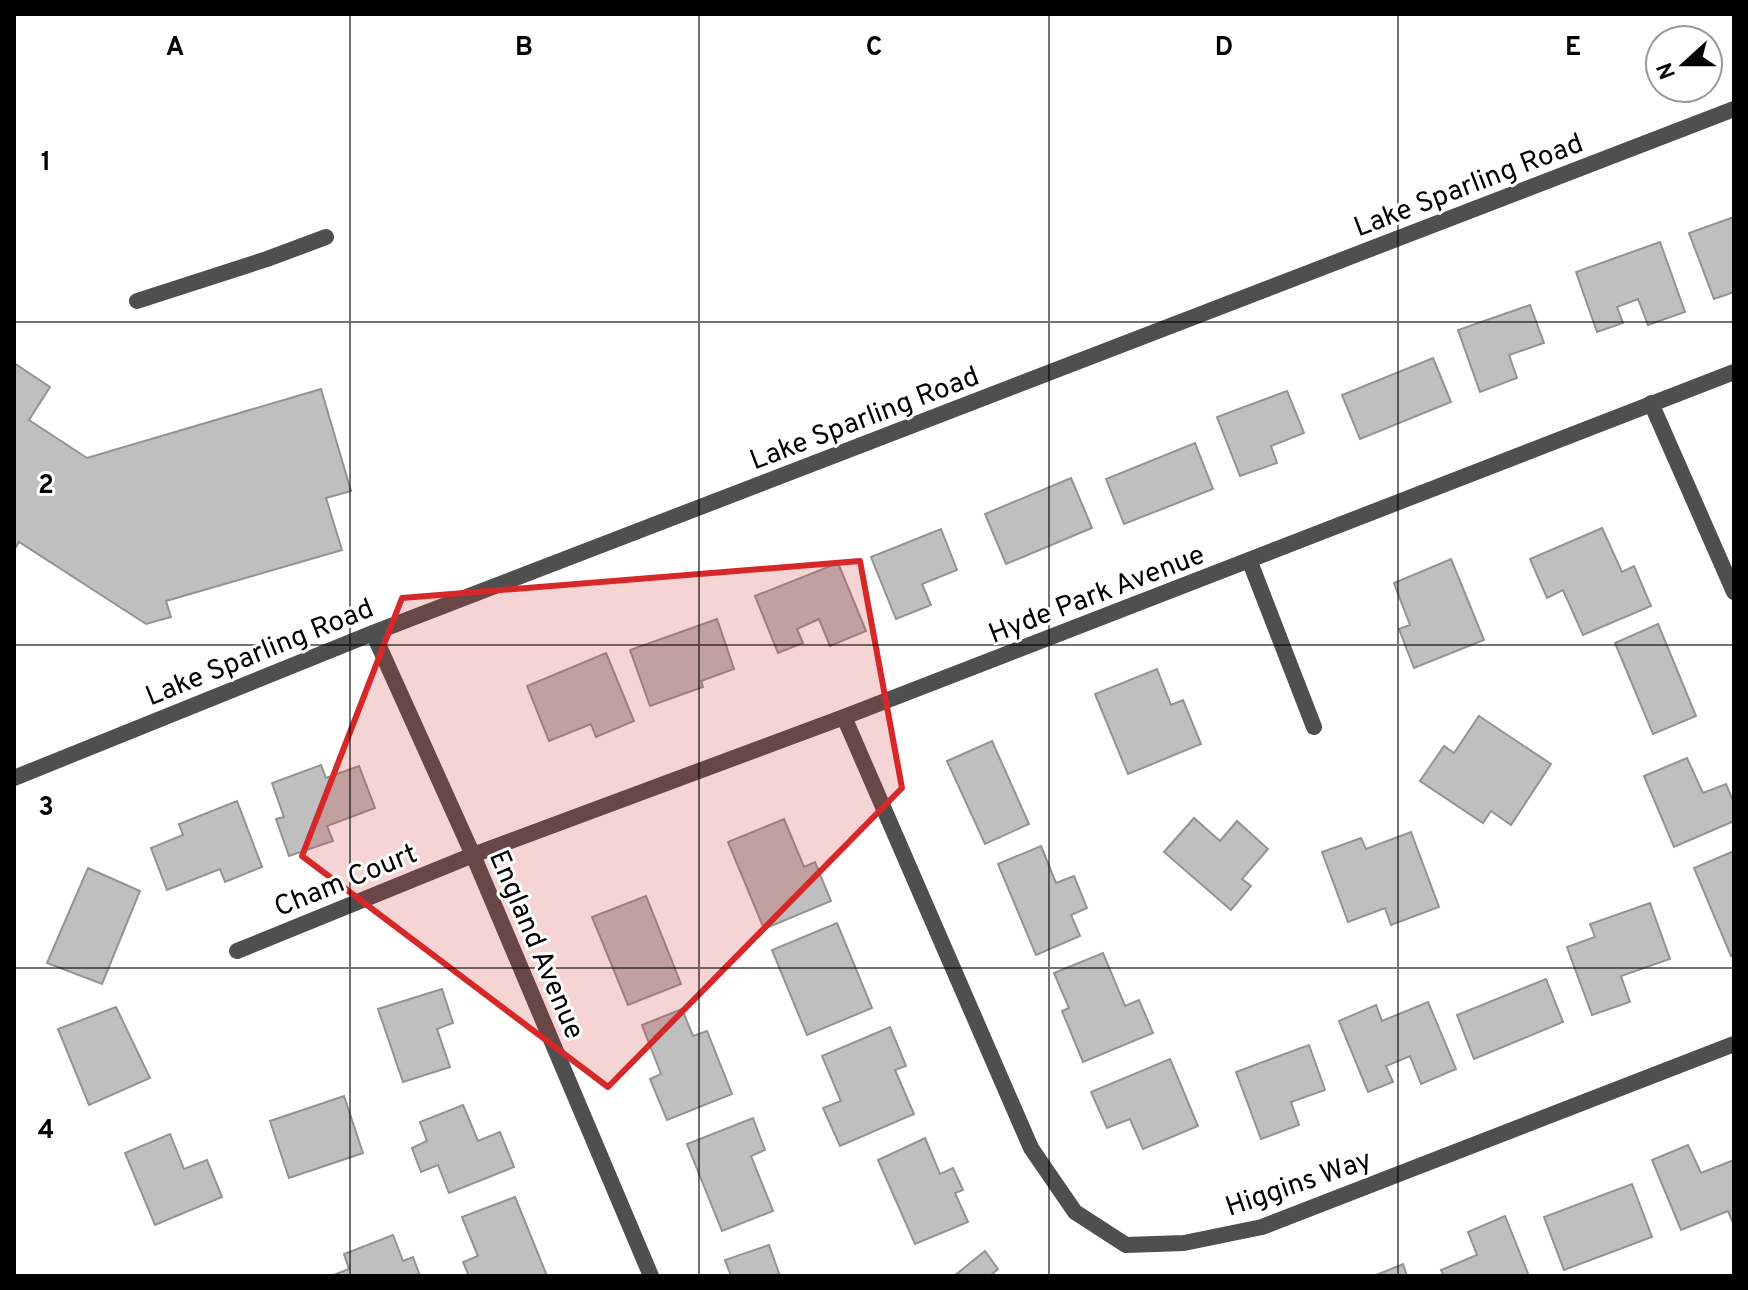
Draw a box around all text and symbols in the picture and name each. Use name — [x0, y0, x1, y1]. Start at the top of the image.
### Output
north arrow — [1644, 24, 1724, 104]
text: A — [166, 32, 184, 65]
text: B — [515, 32, 533, 65]
text: C — [866, 32, 882, 65]
text: D — [1215, 32, 1233, 65]
text: E — [1565, 32, 1581, 65]
text: N — [1652, 58, 1683, 82]
street label: Lake Sparling Road — [1349, 127, 1589, 247]
text: 1 — [41, 147, 51, 180]
street label: Lake Sparling Road — [745, 360, 985, 480]
text: 2 — [38, 470, 54, 503]
street label: Hyde Park Avenue — [984, 538, 1210, 654]
street label: Lake Sparling Road — [141, 592, 379, 716]
text: 3 — [38, 792, 54, 825]
street label: Cham Court — [269, 837, 423, 927]
street label: England Avenue — [479, 845, 591, 1045]
text: 4 — [38, 1115, 54, 1148]
street label: Higgins Way — [1221, 1143, 1377, 1227]

